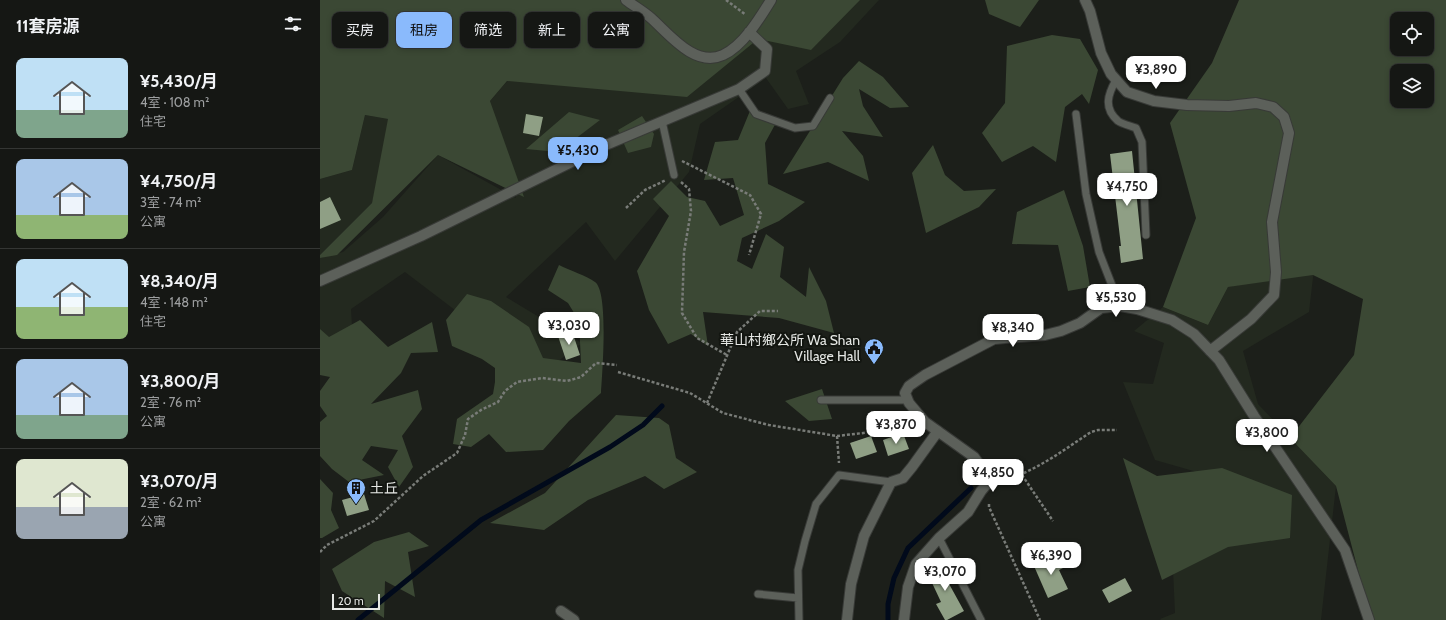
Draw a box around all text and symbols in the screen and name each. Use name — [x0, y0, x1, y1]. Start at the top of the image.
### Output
chip: 买房 — [332, 12, 388, 48]
chip: 租房 — [396, 12, 452, 48]
chip: 筛选 — [460, 12, 516, 48]
chip: 新上 — [524, 12, 580, 48]
chip: 公寓 — [588, 12, 644, 48]
map controls — [1390, 12, 1434, 108]
button: locate — [1390, 12, 1434, 56]
icon: filters — [282, 13, 304, 35]
text: 11套房源 — [16, 16, 80, 36]
pin: ¥3,890 — [1123, 56, 1189, 90]
text: ¥3,890 — [1135, 61, 1177, 77]
button: layers — [1390, 64, 1434, 108]
text: ¥5,430/月 — [140, 71, 218, 91]
icon: home — [48, 74, 96, 122]
text: 4室 · 108 m² — [140, 94, 209, 110]
text: 住宅 — [140, 113, 166, 129]
pin: ¥5,430 — [545, 137, 611, 171]
text: ¥5,430 — [557, 142, 599, 158]
text: ¥4,750/月 — [140, 171, 217, 191]
pin: ¥4,750 — [1094, 173, 1160, 207]
icon: home — [48, 175, 96, 223]
text: ¥4,750 — [1106, 178, 1148, 194]
text: 3室 · 74 m² — [140, 194, 201, 210]
text: 公寓 — [140, 213, 166, 229]
text: ¥8,340/月 — [140, 271, 219, 291]
icon: home — [48, 275, 96, 323]
pin: ¥5,530 — [1083, 284, 1149, 318]
text: ¥5,530 — [1095, 289, 1137, 305]
text: 4室 · 148 m² — [140, 294, 208, 310]
pin: ¥3,030 — [536, 312, 602, 346]
text: 住宅 — [140, 313, 166, 329]
pin: ¥8,340 — [980, 314, 1046, 348]
text: ¥3,030 — [547, 317, 591, 333]
text: ¥8,340 — [992, 319, 1034, 335]
place label: 華山村鄉公所 Wa Shan Village Hall — [720, 331, 861, 365]
public building icon: 華山村鄉公所 Wa Shan Village Hall — [863, 337, 885, 365]
text: ¥3,800/月 — [140, 371, 221, 391]
icon: home — [48, 375, 96, 423]
text: 2室 · 76 m² — [140, 394, 201, 410]
pin: ¥3,870 — [863, 411, 929, 445]
text: 公寓 — [140, 413, 166, 429]
text: ¥3,870 — [875, 416, 917, 432]
pin: ¥3,800 — [1234, 419, 1300, 453]
text: ¥3,800 — [1245, 424, 1289, 440]
pin: ¥4,850 — [960, 459, 1026, 493]
text: ¥4,850 — [972, 464, 1014, 480]
text: ¥3,070/月 — [140, 471, 219, 491]
icon: home — [48, 475, 96, 523]
building icon: 土丘 — [345, 477, 367, 505]
place label: 土丘 — [370, 479, 398, 497]
text: 2室 · 62 m² — [140, 494, 202, 510]
text: 公寓 — [140, 513, 166, 529]
pin: ¥6,390 — [1018, 542, 1084, 576]
text: ¥6,390 — [1030, 547, 1072, 563]
pin: ¥3,070 — [912, 558, 978, 592]
text: ¥3,070 — [924, 563, 966, 579]
scale bar — [332, 592, 380, 611]
text: 20 m — [338, 594, 364, 608]

